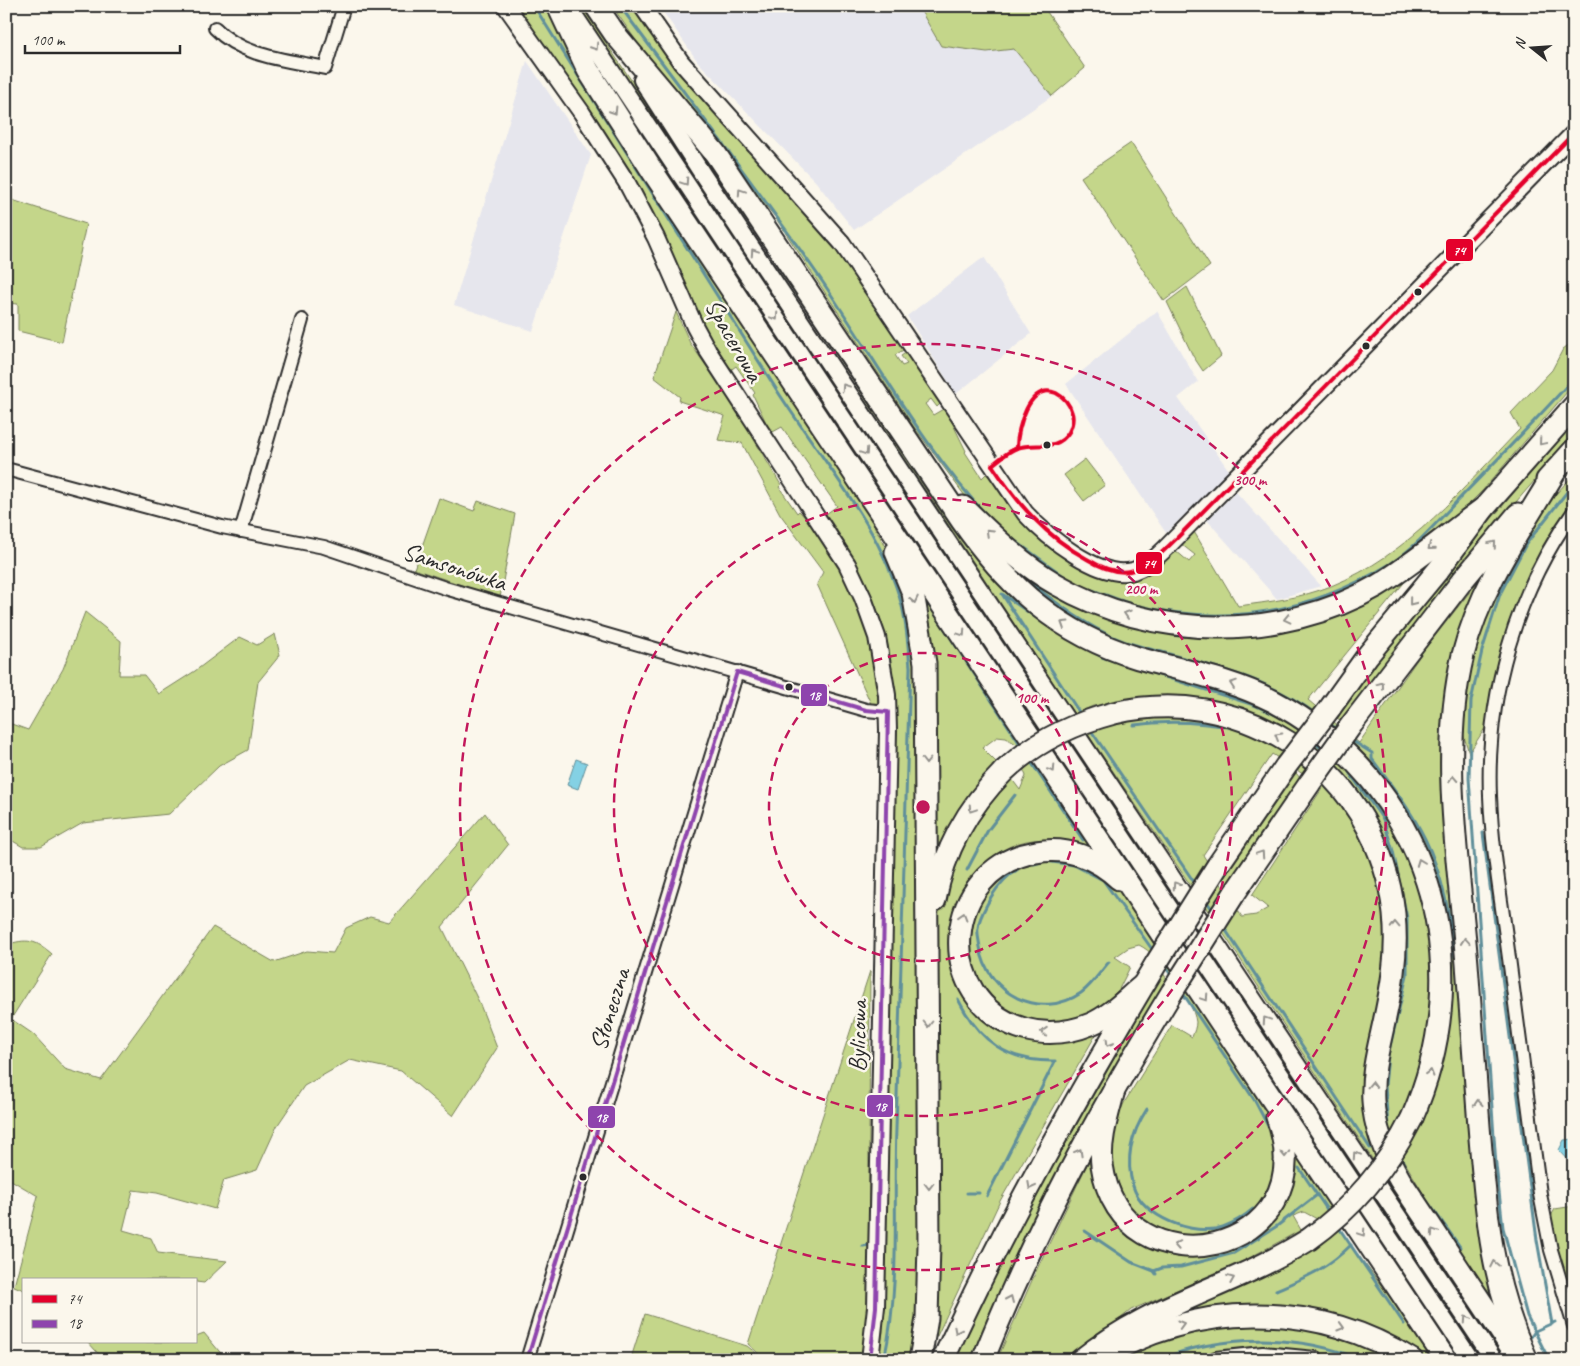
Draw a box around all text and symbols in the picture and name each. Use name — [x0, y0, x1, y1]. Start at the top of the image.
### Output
scale bar — [25, 22, 180, 54]
north arrow — [1508, 22, 1558, 72]
text: 100 m — [32, 31, 66, 50]
text: N — [1511, 35, 1530, 51]
one-way arrow — [589, 41, 598, 51]
one-way arrow — [607, 105, 617, 114]
one-way arrow — [679, 176, 688, 186]
one-way arrow — [738, 188, 748, 197]
line badge: 74 — [1445, 238, 1474, 262]
text: 74 — [1453, 242, 1467, 259]
one-way arrow — [751, 248, 760, 258]
unlabelled marker — [1413, 287, 1423, 297]
street label: Spacerowa — [698, 293, 772, 390]
one-way arrow — [769, 311, 778, 321]
unlabelled marker — [1361, 341, 1371, 351]
one-way arrow — [841, 383, 851, 392]
one-way arrow — [1538, 437, 1547, 446]
unlabelled marker — [1042, 440, 1052, 450]
one-way arrow — [859, 447, 869, 456]
text: 300 m — [1234, 471, 1268, 490]
one-way arrow — [986, 529, 995, 538]
street label: Samsonówka — [399, 535, 513, 599]
one-way arrow — [1487, 540, 1496, 549]
one-way arrow — [1428, 542, 1437, 550]
line badge: 74 — [1135, 551, 1163, 575]
text: 74 — [1143, 555, 1157, 572]
text: 200 m — [1125, 580, 1159, 599]
one-way arrow — [908, 595, 919, 604]
one-way arrow — [1409, 596, 1418, 605]
one-way arrow — [1123, 610, 1132, 620]
one-way arrow — [1283, 613, 1292, 624]
one-way arrow — [1061, 621, 1070, 631]
one-way arrow — [956, 628, 965, 637]
one-way arrow — [1230, 680, 1238, 690]
unlabelled marker — [784, 682, 794, 692]
one-way arrow — [1376, 682, 1384, 691]
line badge: 18 — [800, 683, 828, 707]
text: 18 — [808, 687, 822, 704]
text: 100 m — [1016, 689, 1050, 708]
one-way arrow — [1274, 732, 1283, 742]
one-way arrow — [921, 758, 931, 766]
one-way arrow — [1046, 763, 1055, 772]
one-way arrow — [1447, 775, 1458, 783]
centre of rings — [914, 798, 932, 816]
one-way arrow — [969, 803, 978, 812]
one-way arrow — [1255, 850, 1264, 860]
one-way arrow — [1415, 858, 1426, 867]
one-way arrow — [1173, 881, 1182, 891]
one-way arrow — [958, 913, 968, 921]
one-way arrow — [1390, 921, 1401, 929]
one-way arrow — [1460, 937, 1471, 945]
street label: Słoneczna — [582, 962, 638, 1054]
one-way arrow — [1199, 992, 1208, 1001]
street label: Bylicowa — [841, 997, 875, 1072]
one-way arrow — [1263, 1017, 1272, 1026]
one-way arrow — [923, 1020, 933, 1028]
one-way arrow — [1039, 1027, 1047, 1038]
one-way arrow — [1105, 1038, 1115, 1047]
one-way arrow — [1424, 1069, 1434, 1077]
one-way arrow — [1367, 1081, 1378, 1089]
line badge: 18 — [866, 1094, 894, 1118]
text: 18 — [874, 1098, 888, 1115]
one-way arrow — [1472, 1099, 1483, 1107]
line badge: 18 — [587, 1105, 616, 1129]
text: 18 — [595, 1109, 609, 1126]
one-way arrow — [1073, 1149, 1083, 1158]
one-way arrow — [1280, 1150, 1290, 1158]
one-way arrow — [1353, 1152, 1363, 1161]
unlabelled marker — [578, 1172, 588, 1182]
one-way arrow — [1027, 1180, 1037, 1189]
one-way arrow — [924, 1182, 934, 1190]
one-way arrow — [1356, 1228, 1365, 1237]
one-way arrow — [1431, 1228, 1440, 1238]
one-way arrow — [1173, 1241, 1182, 1251]
one-way arrow — [1489, 1260, 1500, 1269]
one-way arrow — [1226, 1275, 1235, 1286]
legend — [22, 1278, 198, 1344]
text: 74 — [68, 1290, 83, 1309]
one-way arrow — [1003, 1295, 1014, 1304]
text: 18 — [68, 1314, 83, 1333]
one-way arrow — [1464, 1316, 1473, 1325]
one-way arrow — [1176, 1320, 1184, 1330]
one-way arrow — [1336, 1321, 1345, 1331]
one-way arrow — [953, 1325, 963, 1334]

